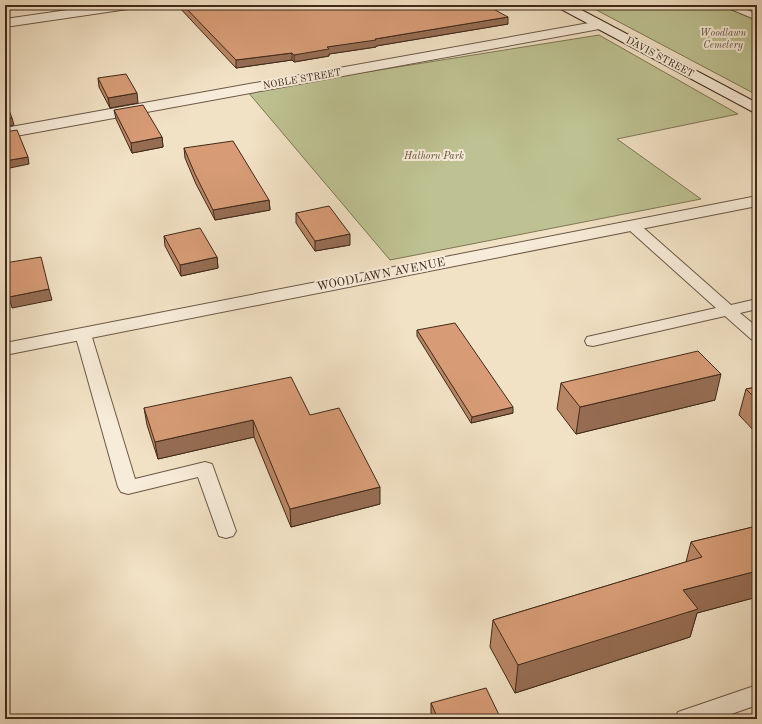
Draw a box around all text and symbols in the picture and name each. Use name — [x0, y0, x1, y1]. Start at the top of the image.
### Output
park label: Woodlawn Cemetery — [700, 28, 747, 51]
street label: DAVIS STREET — [624, 35, 696, 79]
street label: NOBLE STREET — [262, 67, 342, 91]
park label: Hathorn Park — [403, 151, 464, 161]
street label: WOODLAWN AVENUE — [316, 257, 446, 293]

